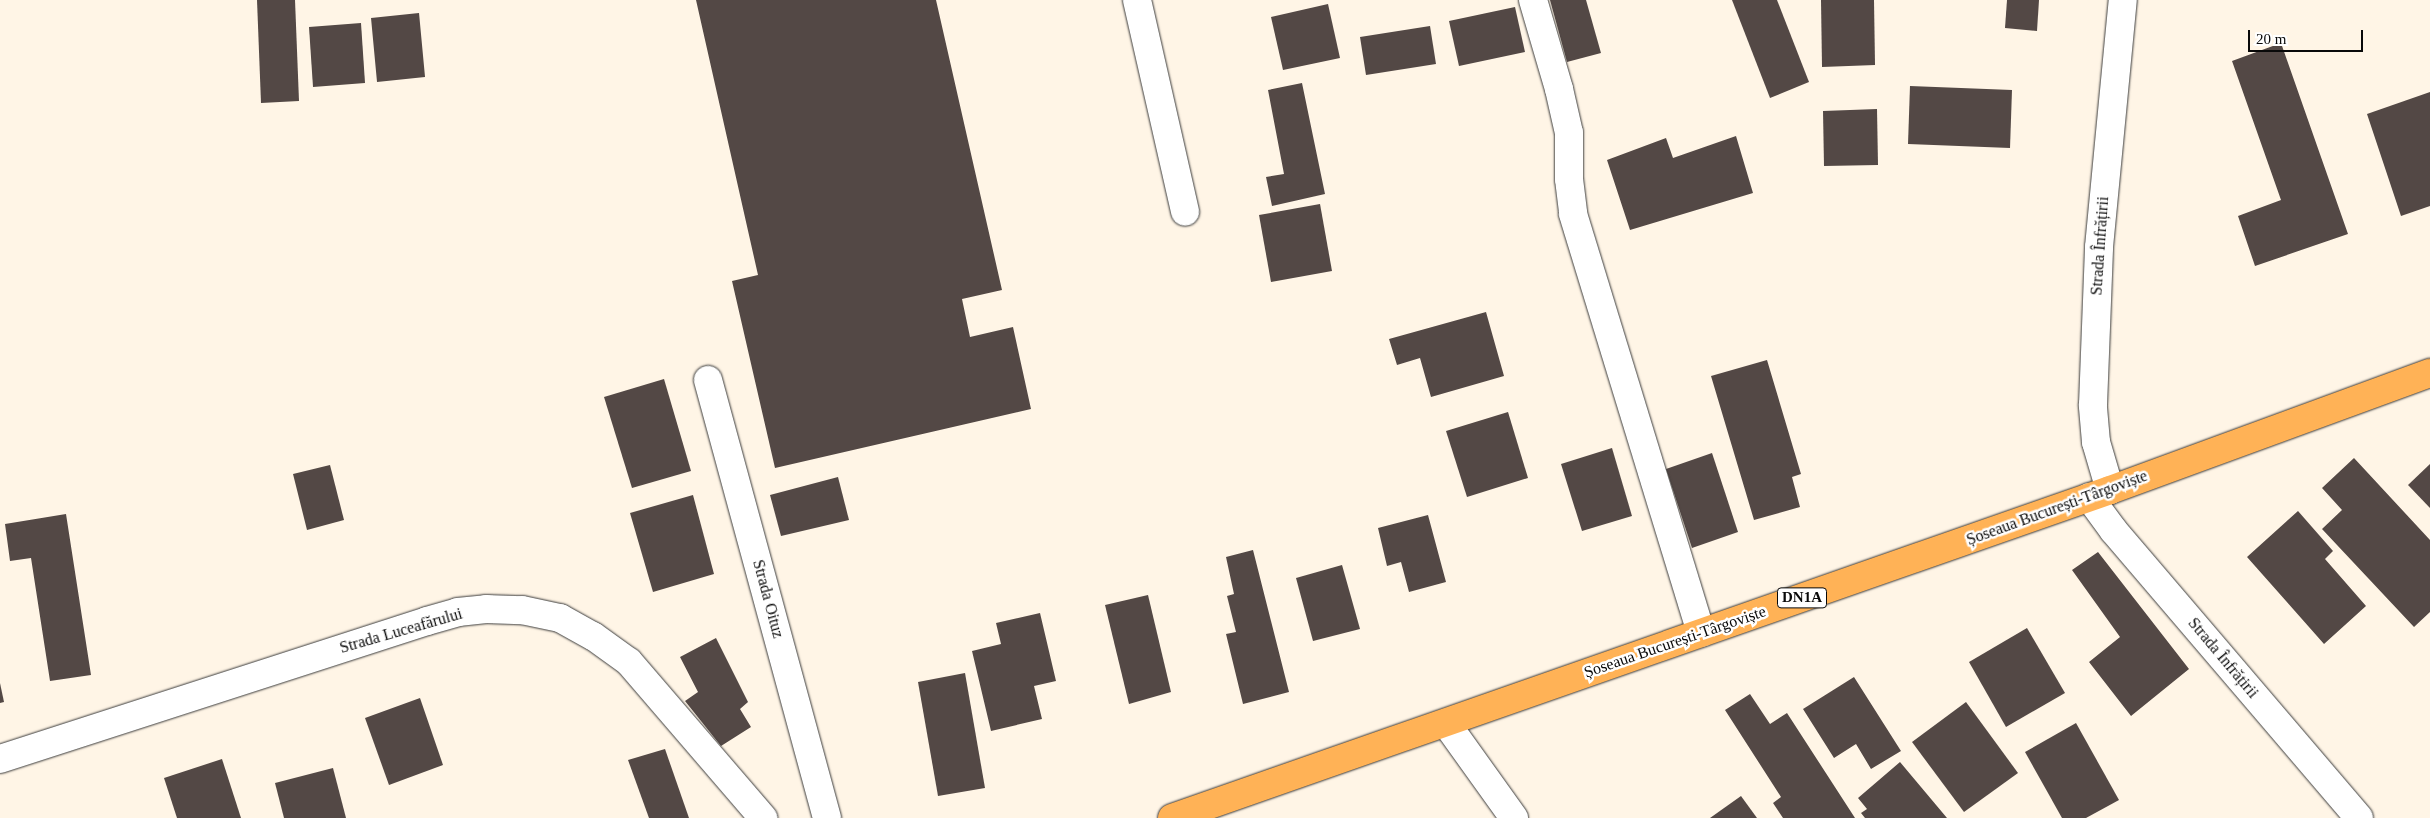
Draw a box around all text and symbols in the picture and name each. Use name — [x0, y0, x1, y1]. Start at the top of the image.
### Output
scale bar — [2250, 20, 2365, 52]
text: 20 m — [2256, 31, 2286, 47]
street label: Strada Înfrățirii — [2087, 196, 2113, 296]
street label: Șoseaua București-Târgoviște — [1964, 466, 2150, 550]
street label: Strada Oituz — [748, 558, 788, 640]
road number: DN1A — [1777, 586, 1827, 610]
street label: Șoseaua București-Târgoviște — [1581, 602, 1769, 682]
street label: Strada Luceafărului — [338, 604, 464, 658]
street label: Strada Înfrățirii — [2184, 614, 2262, 702]

